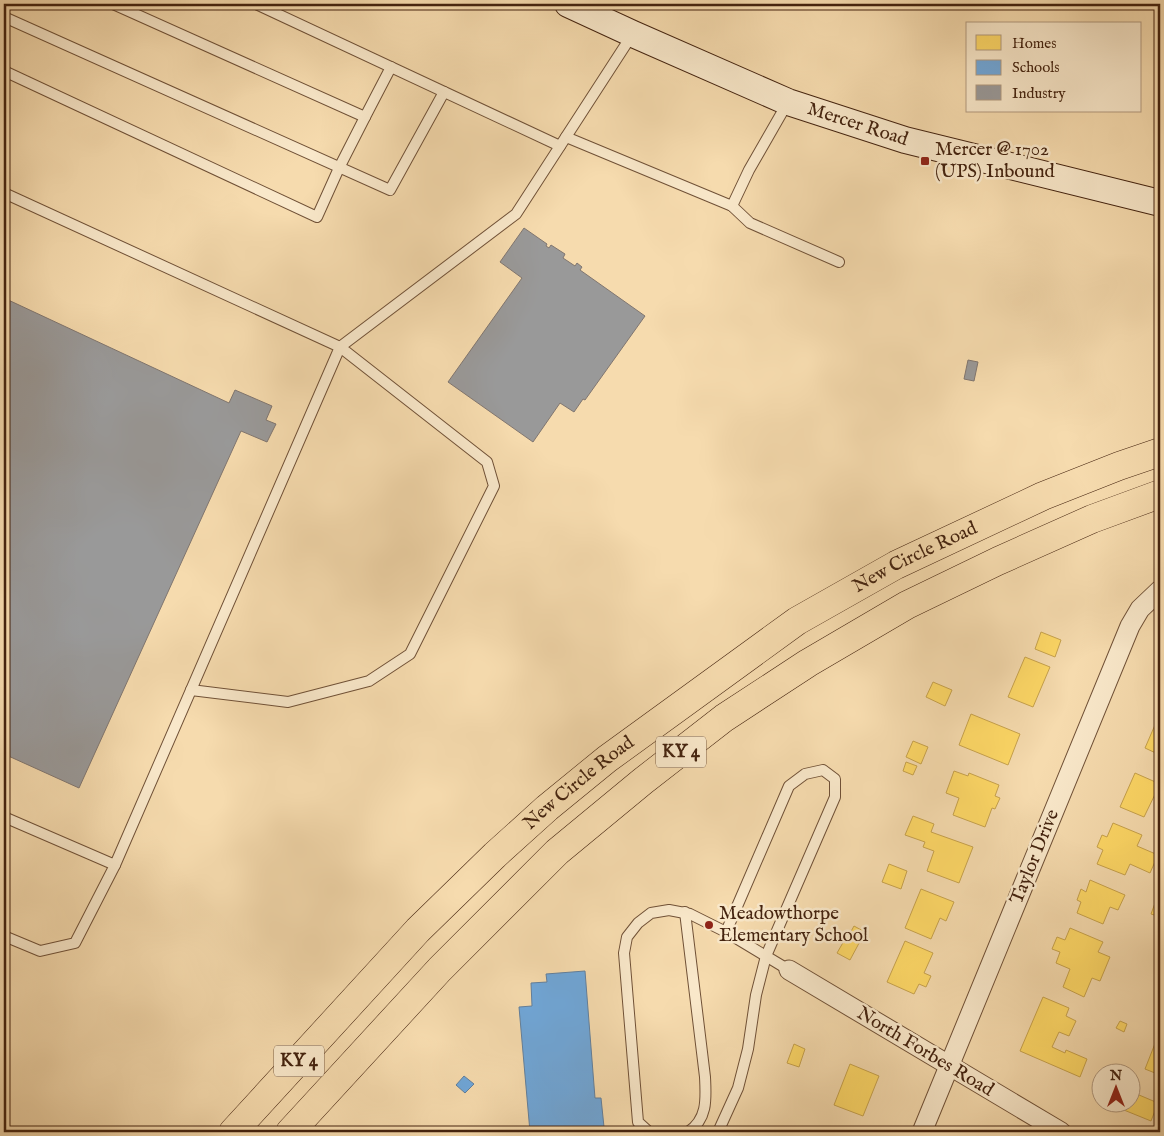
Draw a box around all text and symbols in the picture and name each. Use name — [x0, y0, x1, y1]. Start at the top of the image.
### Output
legend — [966, 22, 1142, 112]
text: Homes — [1012, 34, 1056, 53]
text: Schools — [1012, 58, 1060, 77]
text: Industry — [1012, 84, 1066, 103]
street label: Mercer Road — [804, 97, 912, 152]
place label: Mercer @ 1702 (UPS) Inbound — [935, 138, 1056, 184]
marker: Mercer @ 1702 (UPS) Inbound — [919, 155, 931, 167]
street label: New Circle Road — [849, 516, 982, 599]
street label: New Circle Road — [519, 731, 640, 835]
road number: KY 4 — [656, 736, 706, 768]
street label: Taylor Drive — [1005, 806, 1065, 908]
place label: Meadowthorpe Elementary School — [719, 902, 869, 948]
marker: Meadowthorpe Elementary School — [703, 919, 715, 931]
street label: North Forbes Road — [852, 1002, 999, 1103]
road number: KY 4 — [274, 1046, 324, 1076]
north arrow — [1092, 1064, 1142, 1114]
text: N — [1109, 1067, 1122, 1085]

